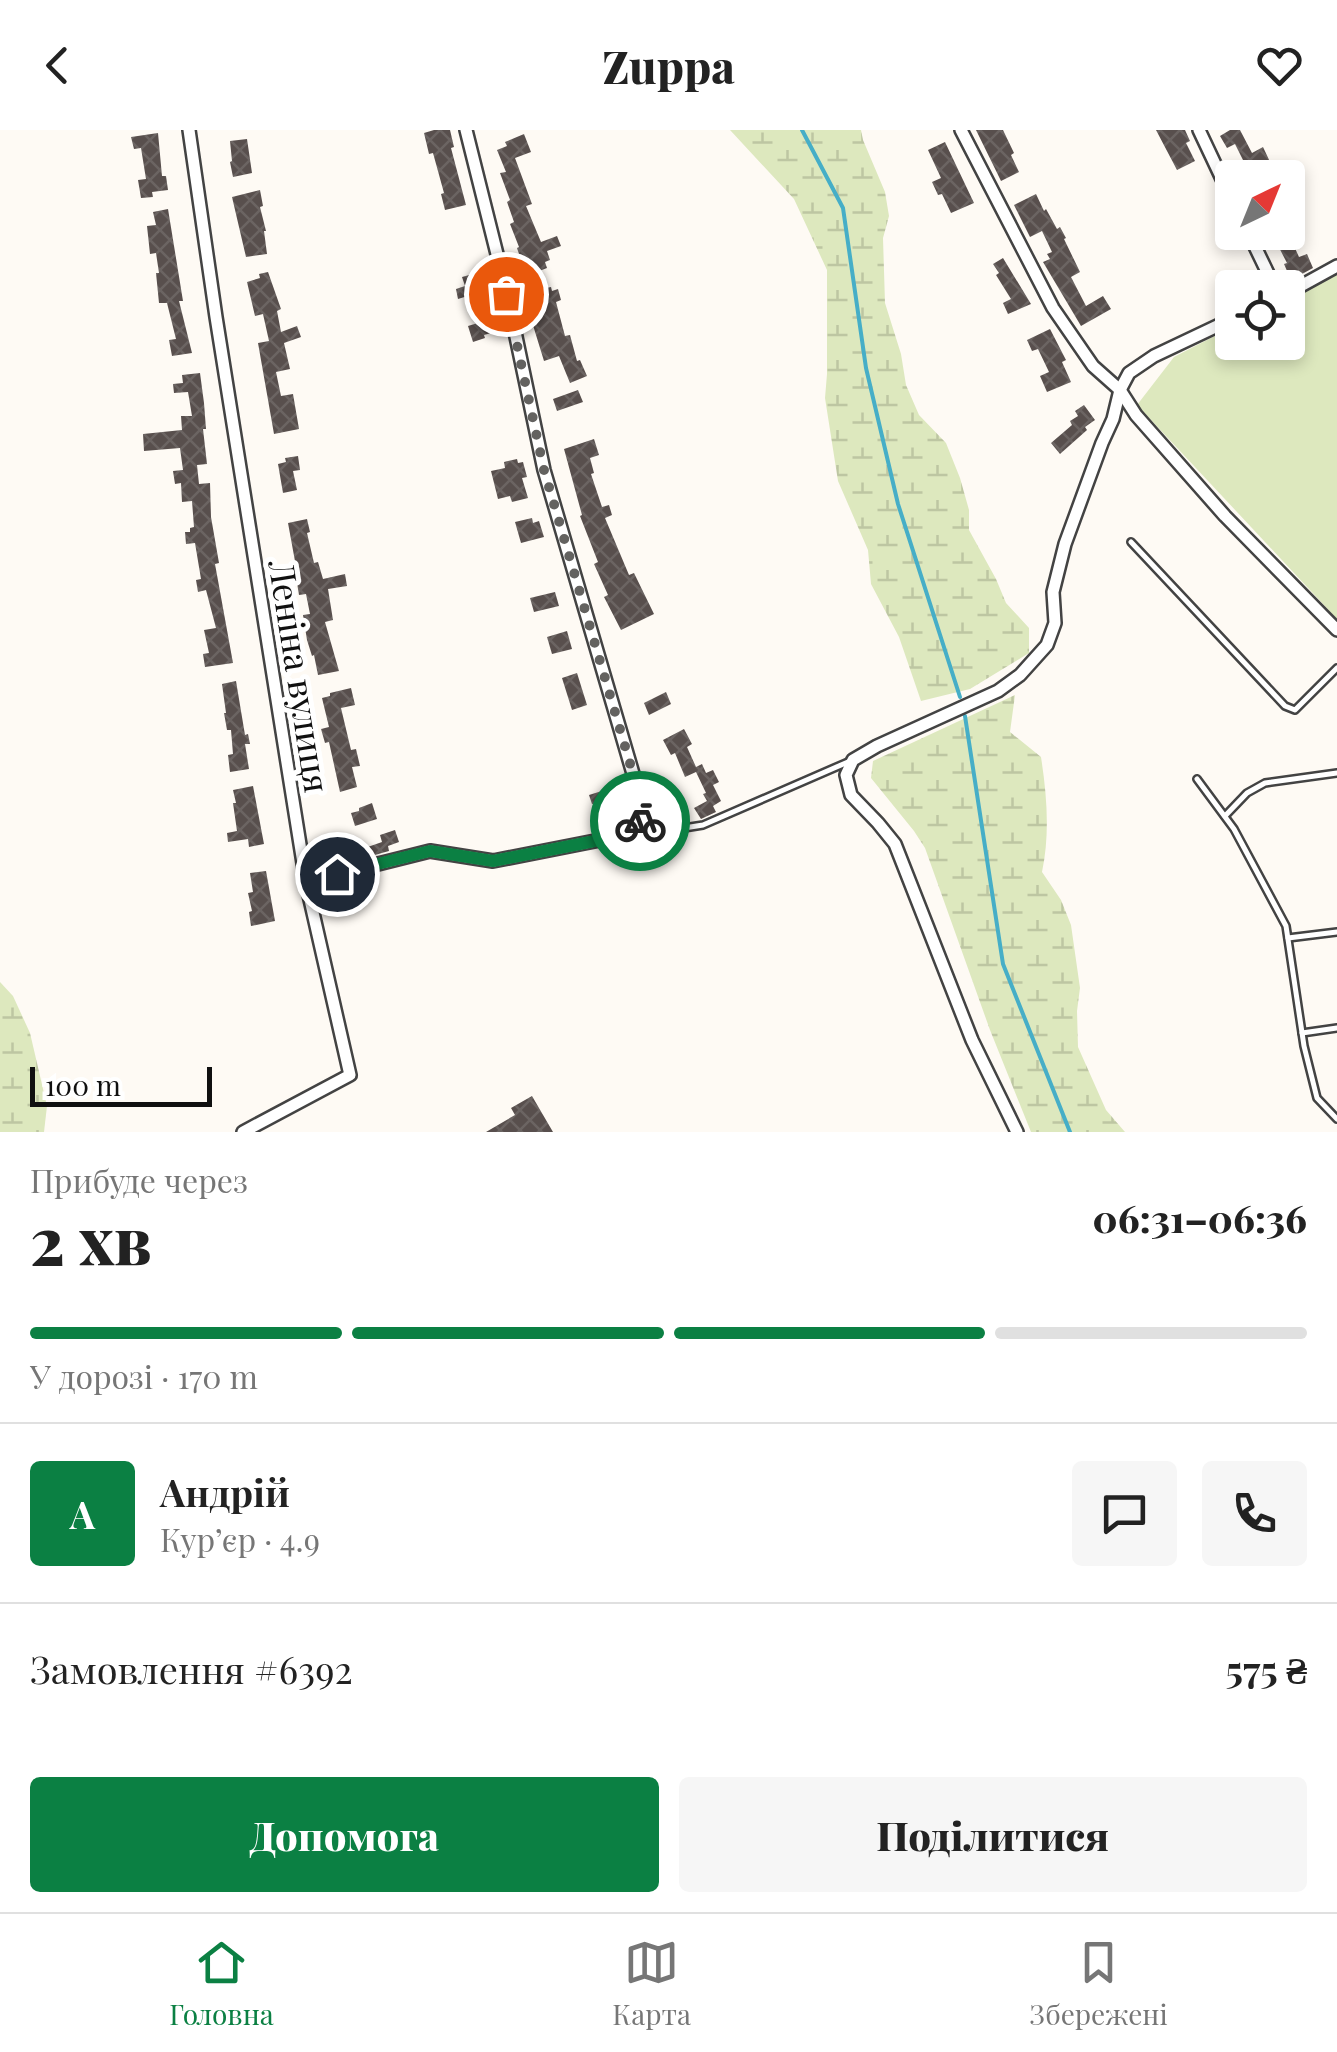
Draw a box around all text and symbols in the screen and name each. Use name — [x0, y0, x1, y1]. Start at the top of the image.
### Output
text: Zuppa — [602, 35, 735, 95]
icon: back — [30, 38, 85, 93]
icon: heart — [1252, 38, 1307, 93]
north arrow — [1215, 160, 1305, 250]
map controls — [1215, 160, 1305, 360]
pin — [464, 252, 549, 337]
icon: bag — [479, 267, 534, 322]
button: locate — [1215, 270, 1305, 360]
street label: Леніна вулиця — [259, 555, 343, 796]
courier — [590, 771, 690, 871]
icon: bike — [613, 794, 668, 849]
pin — [295, 832, 380, 917]
icon: home — [310, 847, 365, 902]
scale bar — [30, 1062, 212, 1106]
text: 100 m — [45, 1066, 121, 1103]
text: Прибуде через — [30, 1158, 248, 1201]
text: 06:31–06:36 — [1093, 1192, 1307, 1243]
text: 2 хв — [30, 1195, 152, 1281]
text: У дорозі · 170 m — [30, 1354, 258, 1397]
button: chat — [1072, 1461, 1177, 1566]
button: phone — [1202, 1461, 1307, 1566]
text: Андрій — [160, 1466, 290, 1517]
text: А — [70, 1488, 95, 1539]
text: Кур’єр · 4.9 — [160, 1517, 320, 1560]
text: Замовлення #6392 — [30, 1643, 353, 1694]
text: 575 ₴ — [1225, 1643, 1307, 1694]
button: Допомога — [30, 1777, 659, 1892]
button: Поділитися — [679, 1777, 1307, 1892]
tab: Головна — [169, 1935, 274, 2032]
tab: Карта — [612, 1935, 691, 2032]
tab: Збережені — [1030, 1935, 1168, 2032]

